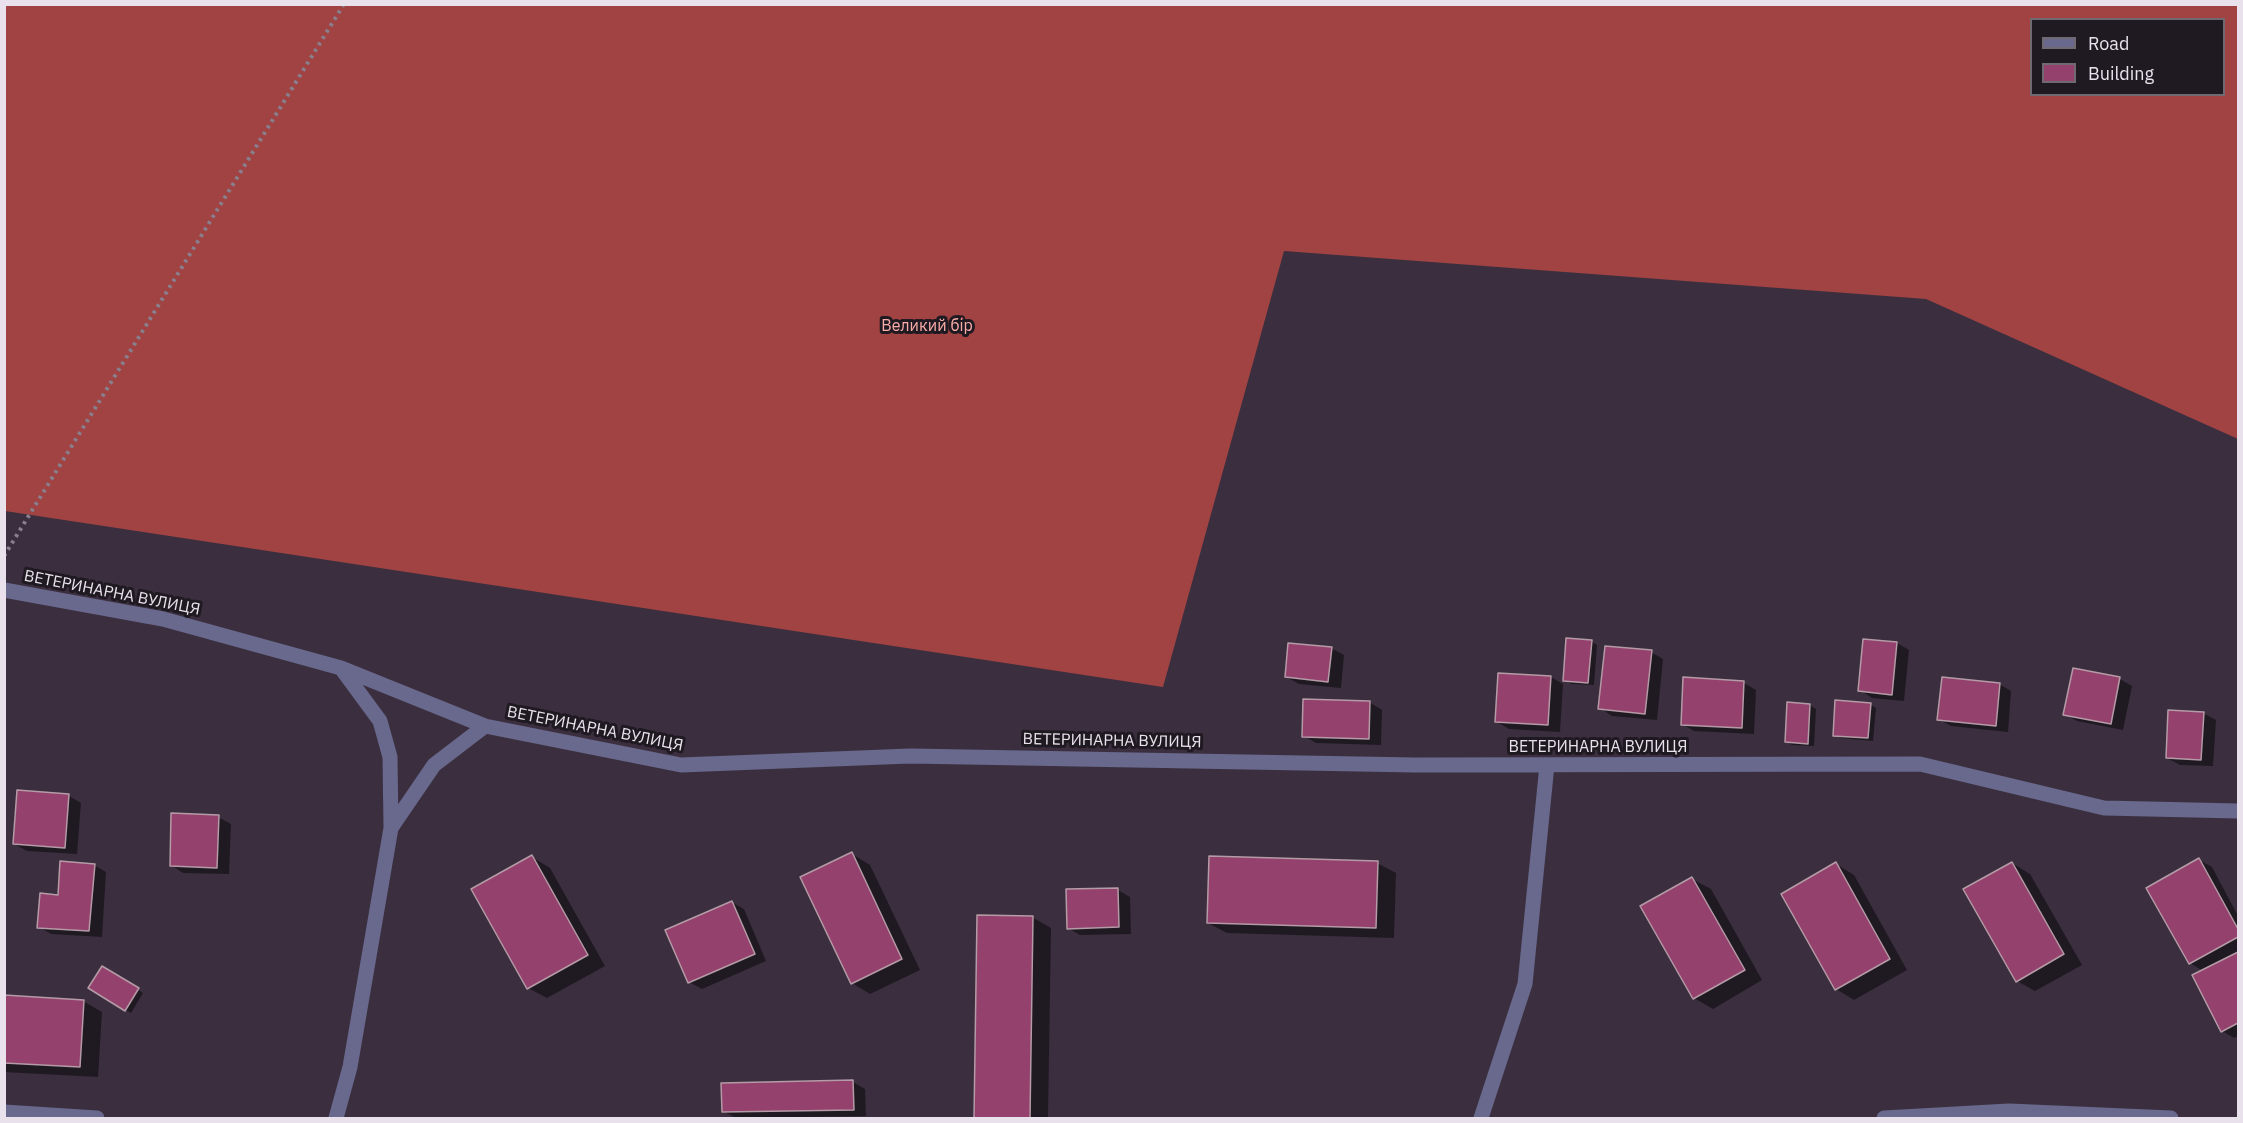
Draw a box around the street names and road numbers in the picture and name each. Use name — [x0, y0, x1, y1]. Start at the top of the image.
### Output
street label: ВЕТЕРИНАРНА ВУЛИЦЯ — [22, 567, 202, 619]
street label: ВЕТЕРИНАРНА ВУЛИЦЯ — [505, 703, 685, 755]
street label: ВЕТЕРИНАРНА ВУЛИЦЯ — [1022, 730, 1202, 752]
street label: ВЕТЕРИНАРНА ВУЛИЦЯ — [1509, 737, 1687, 757]

